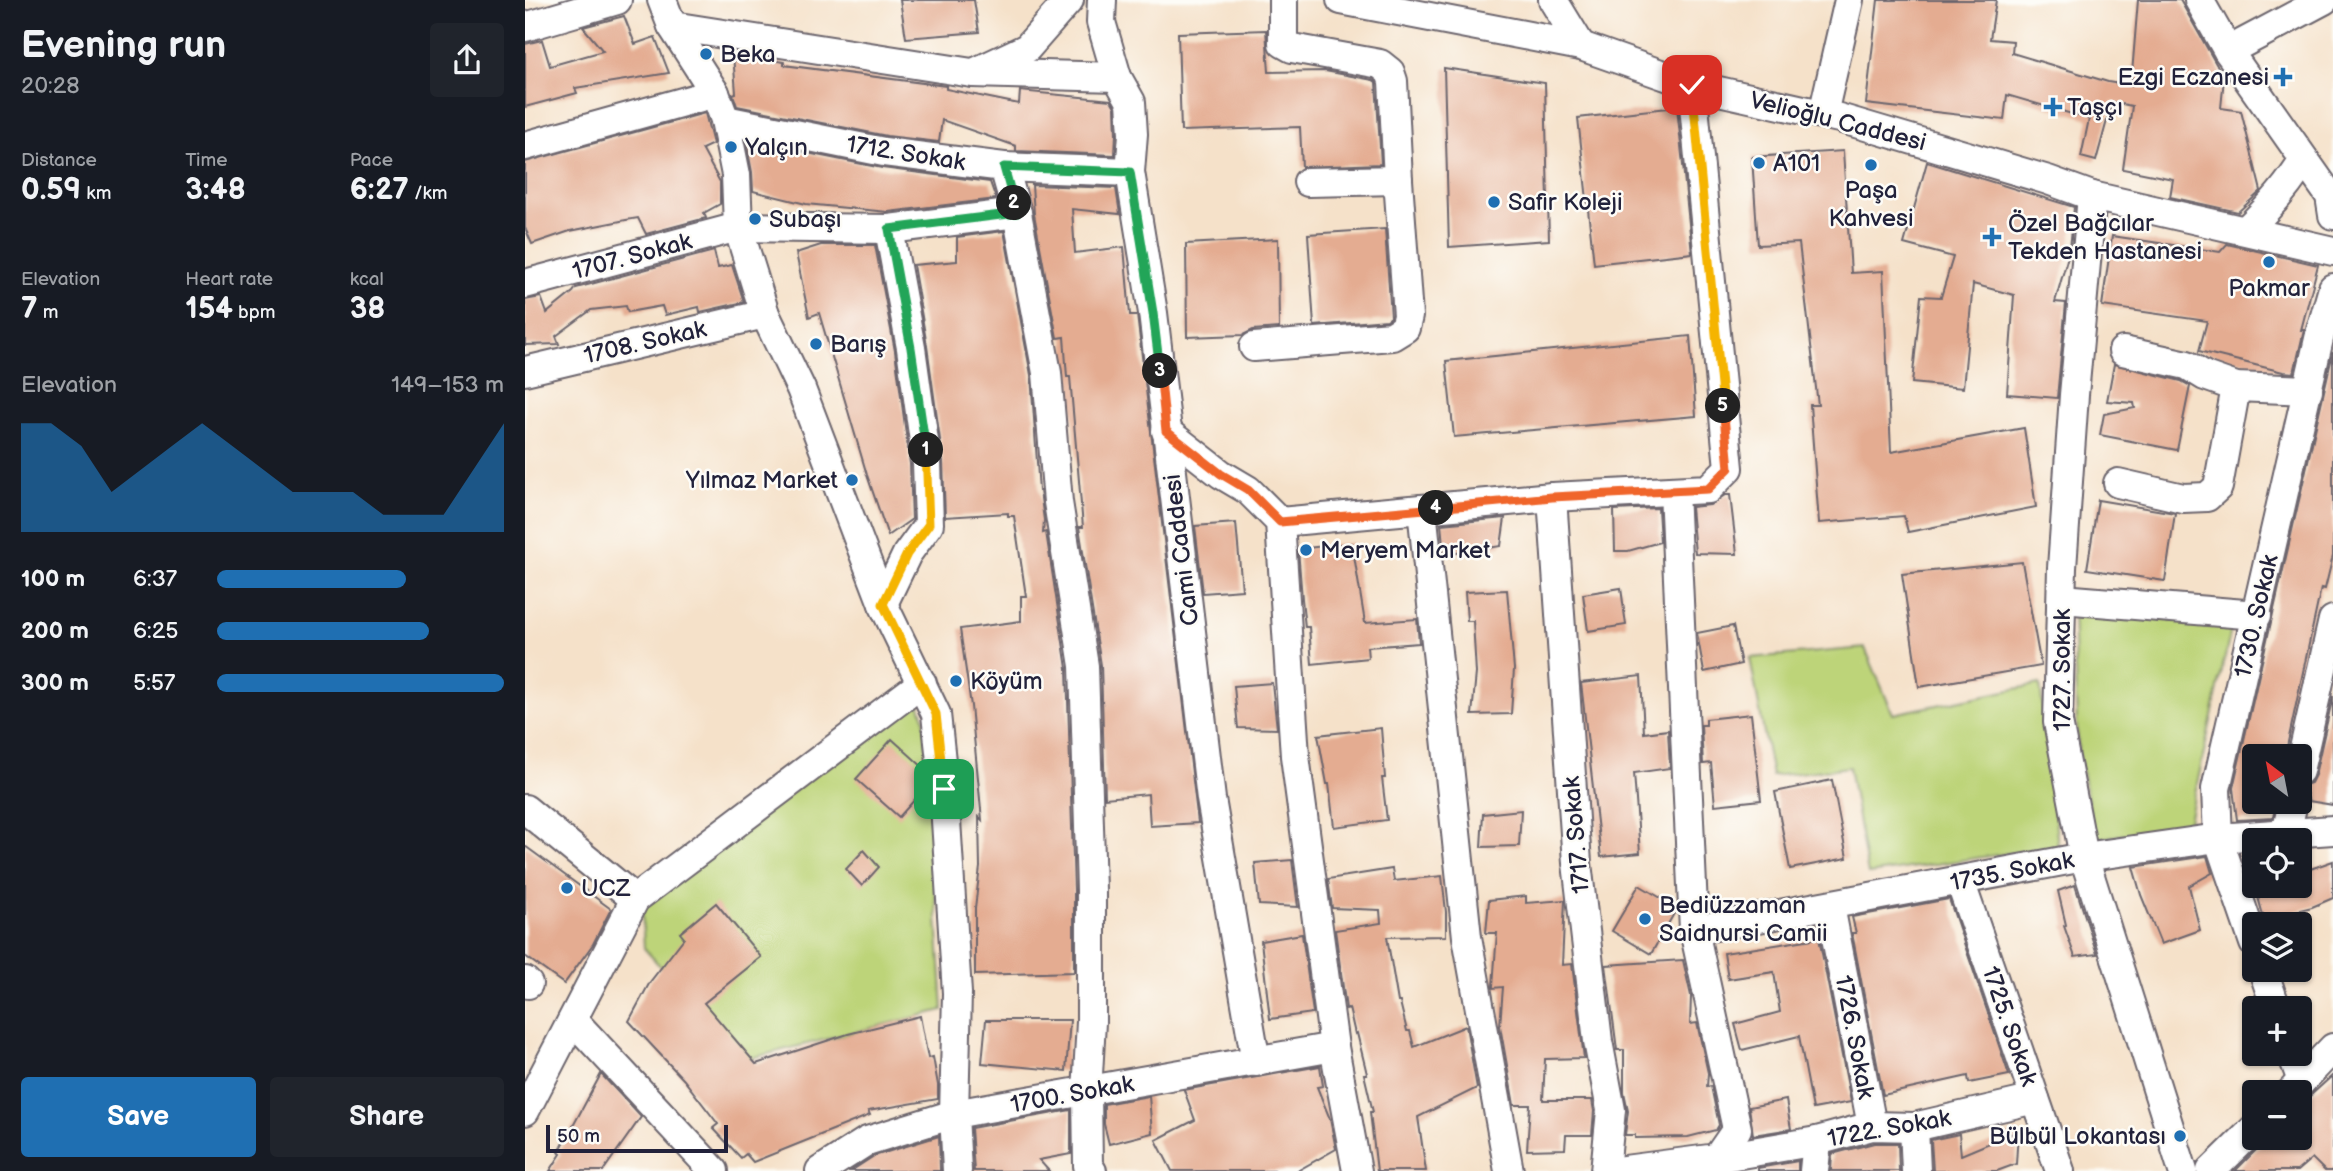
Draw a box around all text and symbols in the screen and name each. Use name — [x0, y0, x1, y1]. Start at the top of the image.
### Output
text: Evening run — [21, 23, 226, 68]
button: share — [430, 23, 504, 97]
place label: Beka — [720, 40, 776, 69]
marker: Beka — [698, 46, 714, 62]
pin — [1662, 55, 1722, 115]
place label: Ezgi Eczanesi — [2117, 63, 2269, 92]
icon: check — [1673, 66, 1711, 104]
marker: Ezgi Eczanesi — [2275, 69, 2291, 85]
text: 20:28 — [21, 72, 80, 100]
street label: Velioğlu Caddesi — [1747, 86, 1929, 157]
place label: Taşçı — [2067, 93, 2123, 122]
marker: Taşçı — [2045, 99, 2061, 115]
street label: 1712. Sokak — [844, 130, 968, 177]
place label: Yalçın — [744, 133, 808, 162]
marker: Yalçın — [723, 139, 739, 155]
text: Distance — [21, 149, 97, 172]
text: Time — [185, 149, 227, 172]
text: Pace — [350, 149, 393, 172]
place label: A101 — [1773, 149, 1820, 178]
marker: A101 — [1751, 155, 1767, 171]
marker: Paşa Kahvesi — [1863, 157, 1879, 173]
text: 0.59 — [21, 172, 81, 208]
text: 3:48 — [185, 172, 246, 208]
text: 6:27 — [350, 172, 409, 208]
place label: Paşa Kahvesi — [1828, 176, 1914, 233]
text: km — [81, 182, 111, 205]
text: /km — [409, 182, 448, 205]
pin: 2 — [997, 186, 1031, 220]
place label: Safir Koleji — [1508, 188, 1623, 217]
text: 2 — [1008, 191, 1019, 214]
marker: Safir Koleji — [1486, 194, 1502, 210]
place label: Subaşı — [769, 205, 842, 234]
place label: Özel Bağcılar Tekden Hastanesi — [2008, 209, 2202, 266]
marker: Subaşı — [747, 211, 763, 227]
street label: 1707. Sokak — [569, 227, 695, 286]
marker: Özel Bağcılar Tekden Hastanesi — [1982, 227, 2002, 247]
marker: Pakmar — [2261, 254, 2277, 270]
text: Elevation — [21, 268, 100, 291]
text: Heart rate — [185, 268, 273, 291]
text: kcal — [350, 268, 384, 291]
place label: Pakmar — [2228, 274, 2310, 303]
text: 7 — [21, 291, 38, 327]
text: 154 — [185, 291, 233, 327]
text: 38 — [350, 291, 385, 327]
text: m — [38, 301, 58, 324]
text: bpm — [233, 301, 276, 324]
street label: 1708. Sokak — [581, 314, 709, 371]
place label: Barış — [830, 330, 886, 359]
marker: Barış — [808, 336, 824, 352]
pin: 3 — [1143, 354, 1177, 388]
text: 3 — [1154, 359, 1165, 382]
text: Elevation — [21, 371, 117, 399]
text: 149–153 m — [391, 371, 504, 399]
pin: 5 — [1705, 388, 1741, 424]
text: 5 — [1717, 394, 1728, 417]
pin: 1 — [909, 433, 943, 468]
text: 1 — [922, 438, 930, 461]
place label: Yılmaz Market — [685, 466, 839, 495]
marker: Yılmaz Market — [844, 472, 860, 488]
street label: Cami Caddesi — [1158, 472, 1205, 627]
pin: 4 — [1419, 490, 1453, 526]
text: 4 — [1430, 496, 1441, 519]
place label: Meryem Market — [1320, 536, 1491, 565]
marker: Meryem Market — [1298, 542, 1314, 558]
street label: 1730. Sokak — [2228, 551, 2285, 681]
text: 100 m — [21, 565, 85, 593]
text: 6:37 — [133, 565, 177, 593]
street label: 1727. Sokak — [2048, 608, 2077, 731]
text: 200 m — [21, 617, 89, 645]
text: 6:25 — [133, 617, 178, 645]
place label: Köyüm — [970, 667, 1043, 696]
text: 300 m — [21, 669, 89, 697]
text: 5:57 — [133, 669, 175, 697]
marker: Köyüm — [948, 673, 964, 689]
north arrow — [2242, 744, 2312, 814]
map controls — [2242, 744, 2312, 1150]
pin — [914, 759, 974, 819]
icon: arrive — [925, 770, 963, 808]
street label: 1717. Sokak — [1557, 775, 1596, 895]
button: locate — [2242, 828, 2312, 898]
street label: 1735. Sokak — [1948, 845, 2076, 898]
place label: UCZ — [581, 874, 631, 903]
marker: UCZ — [559, 880, 575, 896]
place label: Bediüzzaman Saidnursi Camii — [1659, 891, 1828, 948]
marker: Bediüzzaman Saidnursi Camii — [1637, 911, 1653, 927]
button: layers — [2242, 912, 2312, 982]
street label: 1725. Sokak — [1976, 963, 2044, 1090]
street label: 1726. Sokak — [1828, 973, 1881, 1102]
button: + — [2242, 996, 2312, 1066]
street label: 1700. Sokak — [1008, 1069, 1136, 1120]
button: Save — [21, 1077, 256, 1157]
button: Share — [270, 1077, 504, 1157]
button: − — [2242, 1080, 2312, 1150]
street label: 1722. Sokak — [1825, 1103, 1953, 1154]
scale bar — [546, 1122, 728, 1154]
place label: Bülbül Lokantası — [1989, 1122, 2166, 1151]
text: 50 m — [557, 1125, 600, 1148]
marker: Bülbül Lokantası — [2172, 1128, 2188, 1144]

